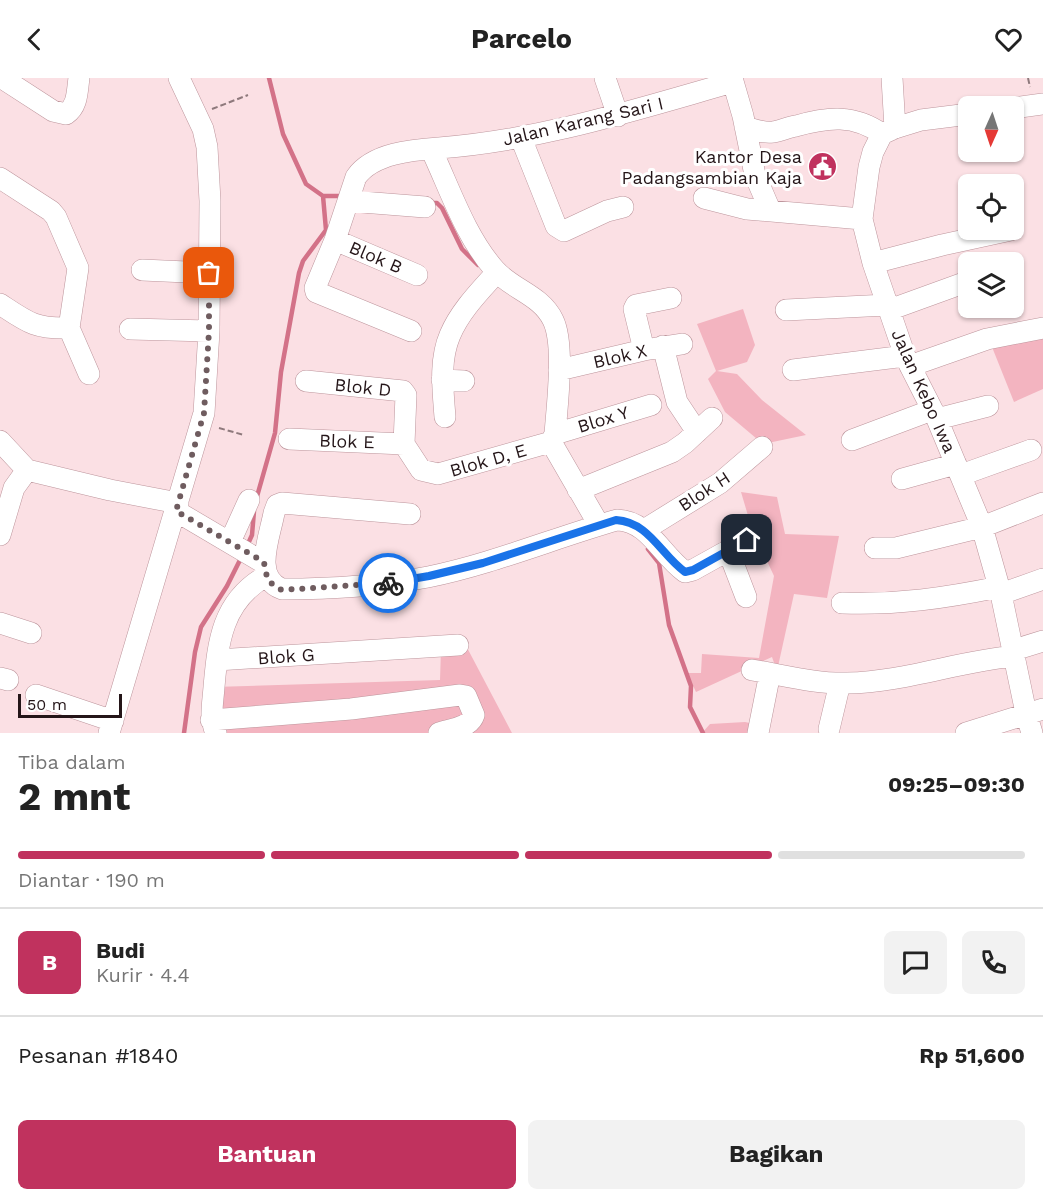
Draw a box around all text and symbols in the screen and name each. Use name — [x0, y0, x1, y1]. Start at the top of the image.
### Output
icon: back — [18, 23, 51, 56]
text: Parcelo — [471, 23, 572, 55]
icon: heart — [992, 23, 1025, 56]
street label: Jalan Karang Sari I — [501, 92, 665, 150]
north arrow — [958, 96, 1024, 162]
map controls — [958, 96, 1024, 318]
place label: Kantor Desa Padangsambian Kaja — [622, 146, 802, 188]
public building icon: Kantor Desa Padangsambian Kaja — [807, 150, 839, 182]
button: locate — [958, 174, 1024, 240]
street label: Blok B — [346, 236, 406, 278]
pin — [183, 247, 234, 298]
button: layers — [958, 252, 1024, 318]
icon: bag — [192, 256, 225, 289]
street label: Jalan Kebo Iwa — [887, 326, 961, 456]
street label: Blok X — [591, 340, 649, 372]
street label: Blok D — [334, 374, 392, 400]
street label: Blox Y — [575, 401, 632, 437]
street label: Blok E — [319, 430, 375, 452]
street label: Blok D, E — [447, 439, 529, 481]
street label: Blok H — [674, 467, 734, 515]
pin — [721, 514, 772, 565]
icon: home — [730, 523, 763, 556]
courier — [358, 553, 418, 613]
icon: bike — [372, 567, 405, 600]
street label: Blok G — [257, 644, 315, 668]
scale bar — [18, 691, 122, 718]
text: 50 m — [27, 695, 67, 714]
text: Tiba dalam — [18, 750, 126, 774]
text: 09:25–09:30 — [888, 772, 1025, 797]
text: 2 mnt — [18, 774, 130, 819]
text: Diantar · 190 m — [18, 868, 165, 892]
button: chat — [884, 931, 947, 994]
button: phone — [962, 931, 1025, 994]
text: Budi — [96, 938, 145, 963]
text: B — [42, 950, 57, 975]
text: Kurir · 4.4 — [96, 963, 190, 987]
text: Pesanan #1840 — [18, 1043, 178, 1068]
text: Rp 51,600 — [919, 1043, 1025, 1068]
button: Bantuan — [18, 1120, 516, 1189]
button: Bagikan — [528, 1120, 1025, 1189]

